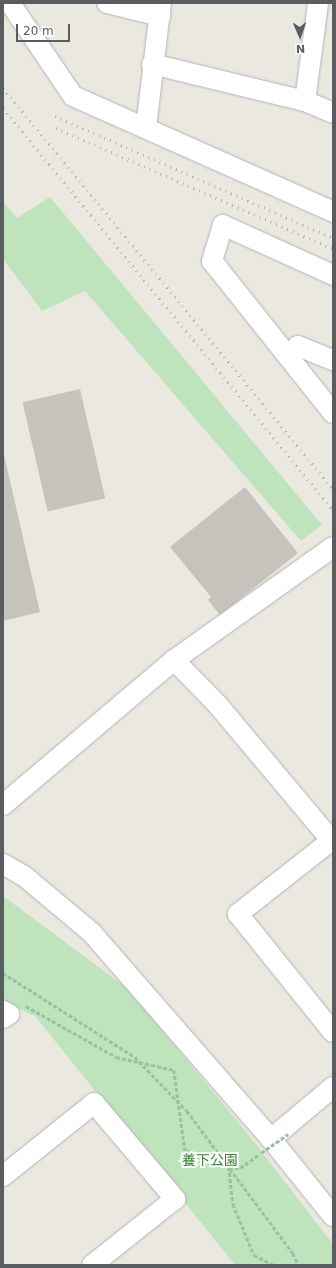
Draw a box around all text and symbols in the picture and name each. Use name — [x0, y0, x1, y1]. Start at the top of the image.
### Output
scale bar — [18, 16, 72, 42]
north arrow — [280, 16, 320, 56]
text: 20 m — [23, 24, 54, 38]
text: N — [296, 42, 305, 55]
park label: 養下公園 — [182, 1152, 238, 1168]

